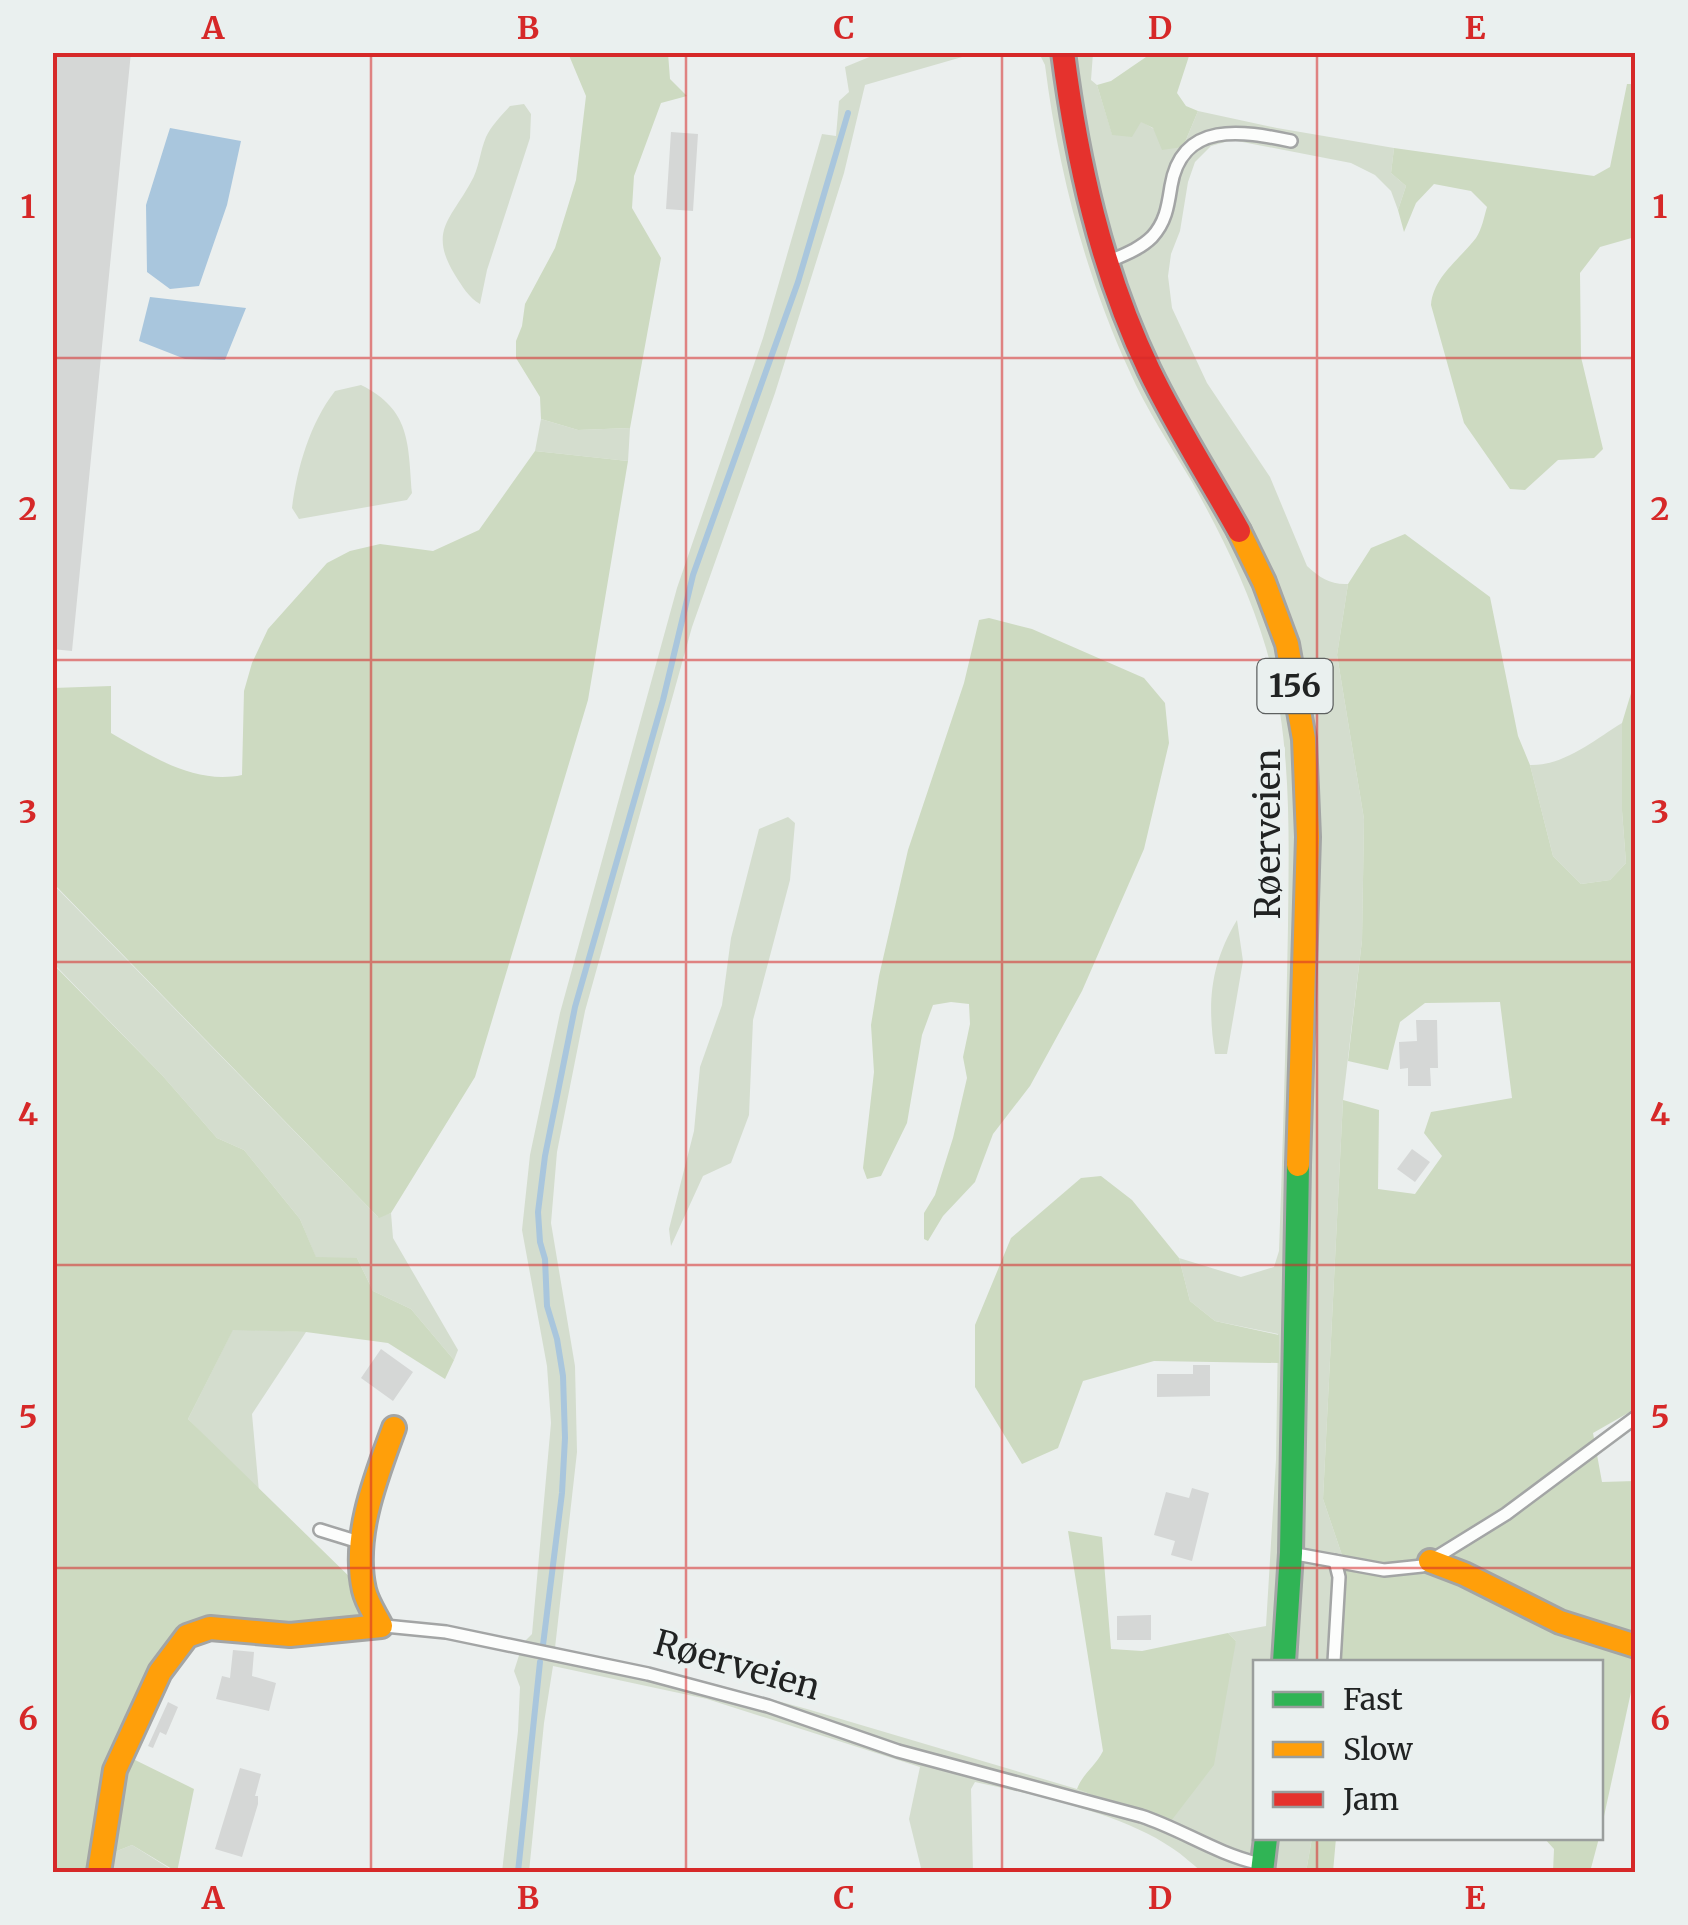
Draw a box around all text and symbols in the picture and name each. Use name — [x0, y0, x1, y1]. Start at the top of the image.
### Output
text: A — [201, 8, 226, 48]
text: B — [517, 8, 539, 48]
text: C — [833, 8, 855, 48]
text: D — [1148, 8, 1172, 48]
text: E — [1465, 8, 1486, 48]
text: 1 — [21, 187, 36, 227]
text: 1 — [1653, 187, 1668, 227]
text: 2 — [19, 489, 37, 529]
text: 2 — [1651, 489, 1669, 529]
road number: 156 — [1258, 659, 1332, 713]
street label: Røerveien — [1246, 749, 1290, 919]
text: 3 — [19, 792, 37, 832]
text: 3 — [1651, 792, 1669, 832]
text: 4 — [18, 1094, 38, 1134]
text: 4 — [1650, 1094, 1670, 1134]
text: 5 — [19, 1397, 37, 1437]
text: 5 — [1651, 1397, 1669, 1437]
street label: Røerveien — [649, 1620, 825, 1710]
legend — [1253, 1660, 1603, 1840]
text: Fast — [1343, 1680, 1403, 1718]
text: 6 — [18, 1699, 38, 1739]
text: 6 — [1650, 1699, 1670, 1739]
text: Slow — [1343, 1730, 1413, 1768]
text: Jam — [1342, 1780, 1399, 1818]
text: A — [201, 1878, 226, 1918]
text: B — [517, 1878, 539, 1918]
text: C — [833, 1878, 855, 1918]
text: D — [1148, 1878, 1172, 1918]
text: E — [1465, 1878, 1486, 1918]

